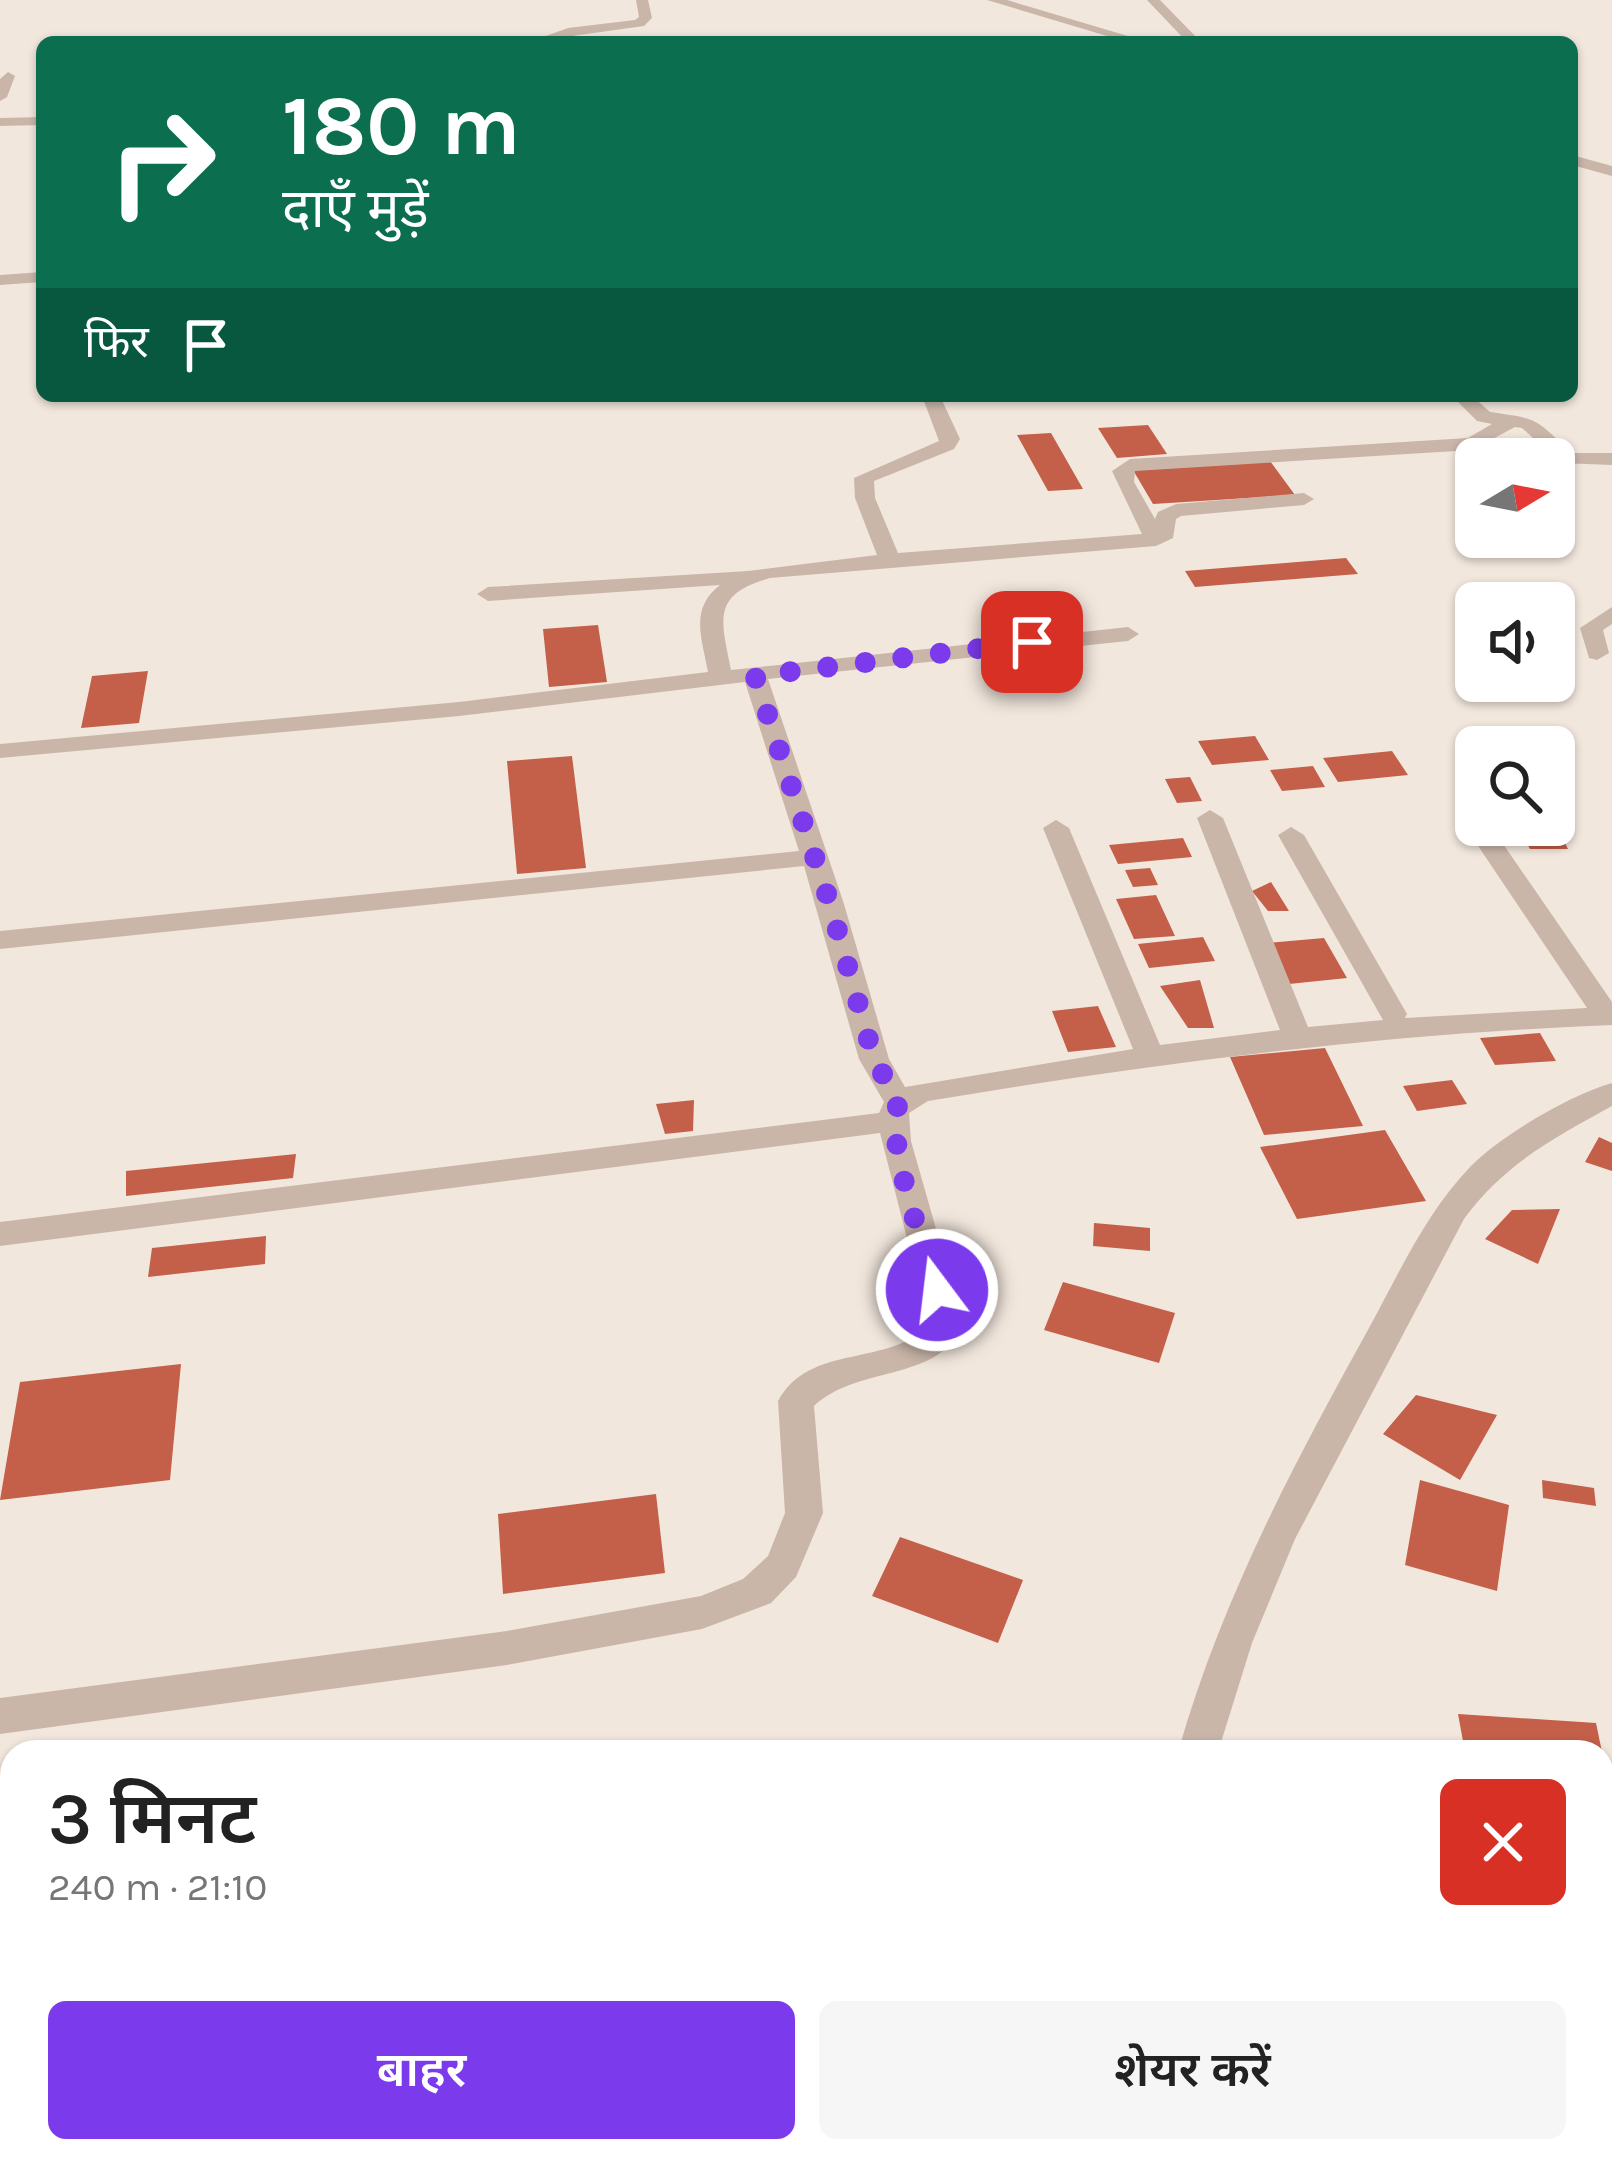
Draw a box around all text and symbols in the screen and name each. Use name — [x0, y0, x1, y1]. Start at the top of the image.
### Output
text: 180 m — [282, 77, 520, 175]
icon: right — [84, 84, 240, 240]
text: दाएँ मुड़ें — [282, 177, 429, 241]
icon: arrive — [173, 312, 239, 378]
text: फिर — [84, 316, 149, 368]
north arrow — [1455, 438, 1575, 558]
map controls — [1455, 438, 1575, 846]
button: sound — [1455, 582, 1575, 702]
pin — [981, 591, 1083, 693]
icon: arrive — [999, 609, 1065, 675]
button: search — [1455, 726, 1575, 846]
position arrow — [874, 1227, 1000, 1353]
text: 3 मिनट — [48, 1777, 256, 1861]
button: close — [1440, 1779, 1566, 1905]
text: 240 m · 21:10 — [48, 1864, 267, 1910]
button: बाहर — [48, 2001, 795, 2139]
button: शेयर करें — [819, 2001, 1566, 2139]

